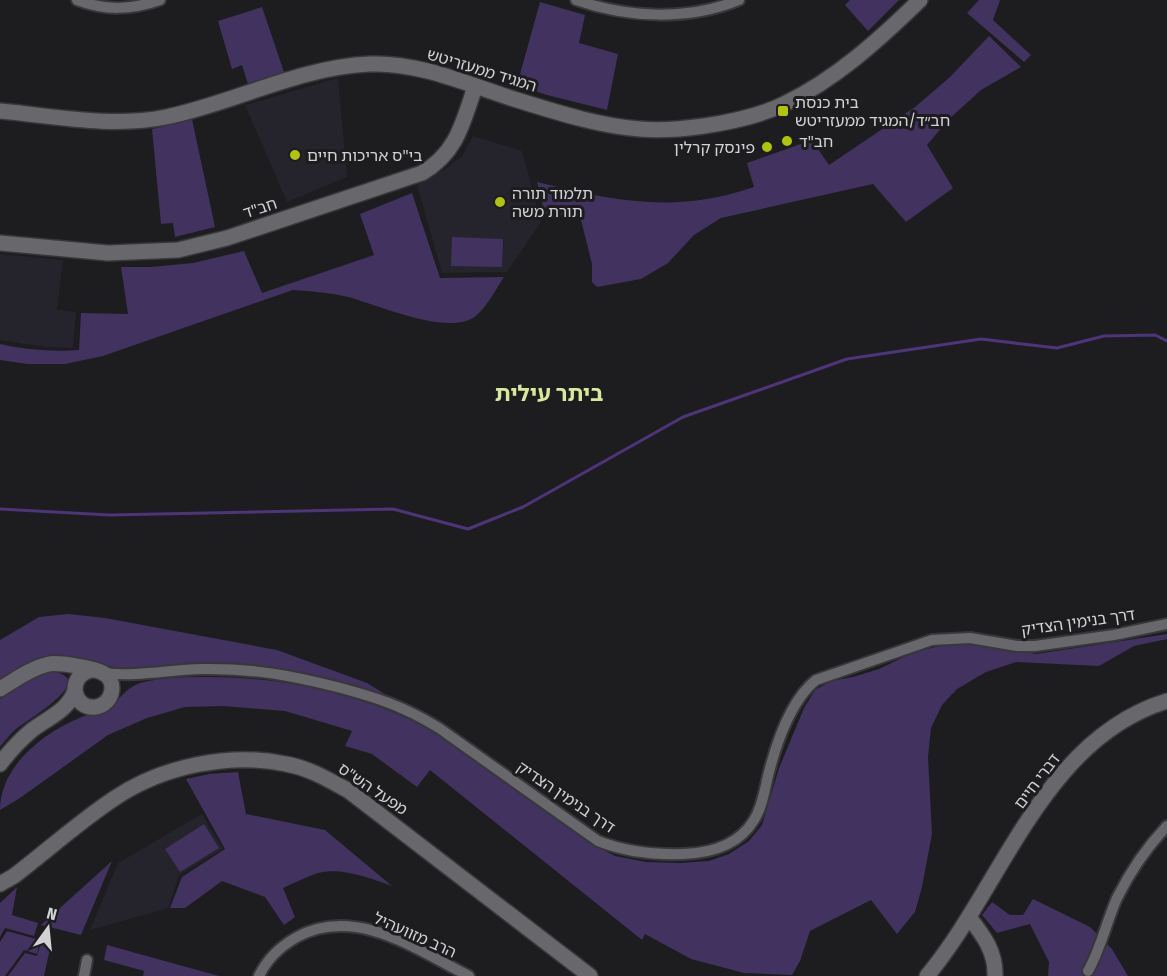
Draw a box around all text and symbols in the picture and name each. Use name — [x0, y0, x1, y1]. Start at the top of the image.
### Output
street label: המגיד ממעזריטש — [425, 44, 539, 96]
place label: בית כנסת חב״ד/המגיד ממעזריטש — [795, 93, 950, 130]
marker: בית כנסת חב״ד/המגיד ממעזריטש — [776, 104, 790, 118]
place label: חב"ד — [799, 132, 833, 151]
marker: חב"ד — [780, 134, 794, 148]
place label: פינסק קרלין — [674, 138, 755, 157]
marker: פינסק קרלין — [760, 140, 774, 154]
place label: בי"ס אריכות חיים — [307, 146, 422, 165]
marker: בי"ס אריכות חיים — [288, 148, 302, 162]
place label: תלמוד תורה תורת משה — [512, 184, 593, 221]
street label: חב"ד — [241, 194, 279, 222]
marker: תלמוד תורה תורת משה — [493, 195, 507, 209]
district label: ביתר עילית — [495, 380, 603, 407]
street label: דרך בנימין הצדיק — [1020, 605, 1136, 639]
street label: דברי חיים — [1010, 749, 1064, 812]
street label: דרך בנימין הצדיק — [513, 757, 619, 837]
street label: מפעל הש"ס — [335, 759, 411, 819]
north arrow — [18, 898, 78, 958]
text: N — [45, 904, 59, 924]
street label: הרב מזוועהיל — [371, 908, 459, 962]

